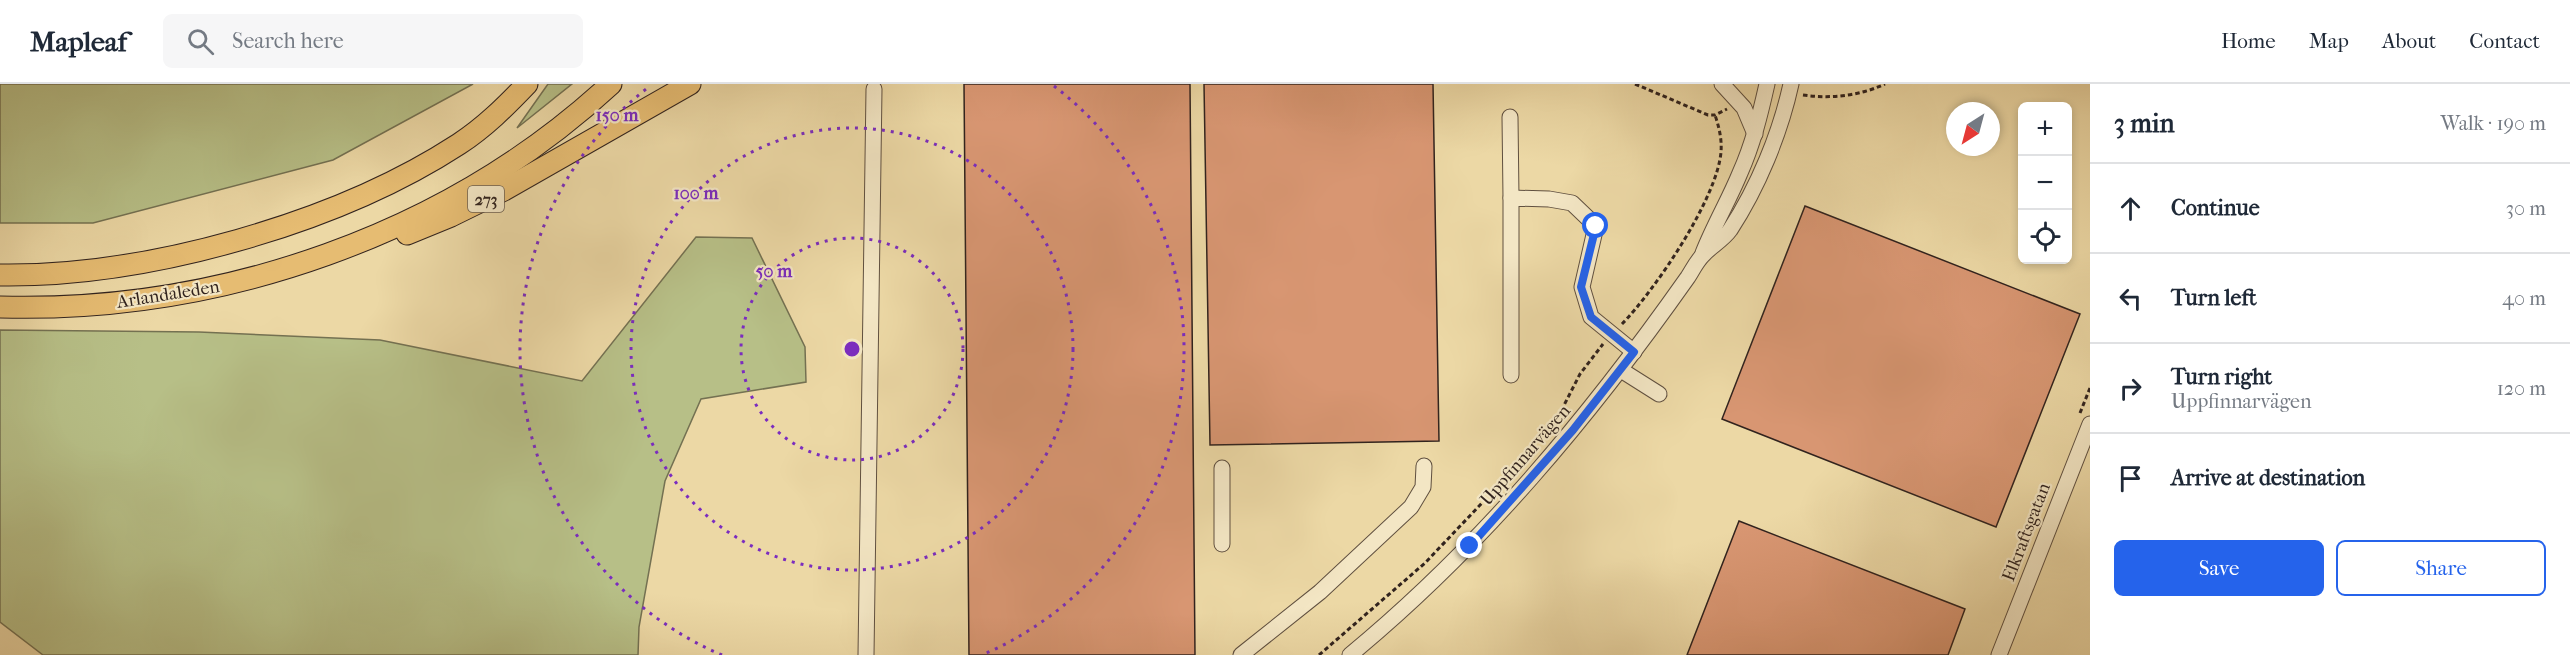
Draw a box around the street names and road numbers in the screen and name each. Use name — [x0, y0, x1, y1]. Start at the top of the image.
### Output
road number: 273 — [468, 186, 504, 212]
street label: Arlandaleden — [114, 276, 222, 313]
street label: Uppfinnarvägen — [1476, 400, 1575, 510]
street label: Elkraftsgatan — [1998, 480, 2055, 584]

